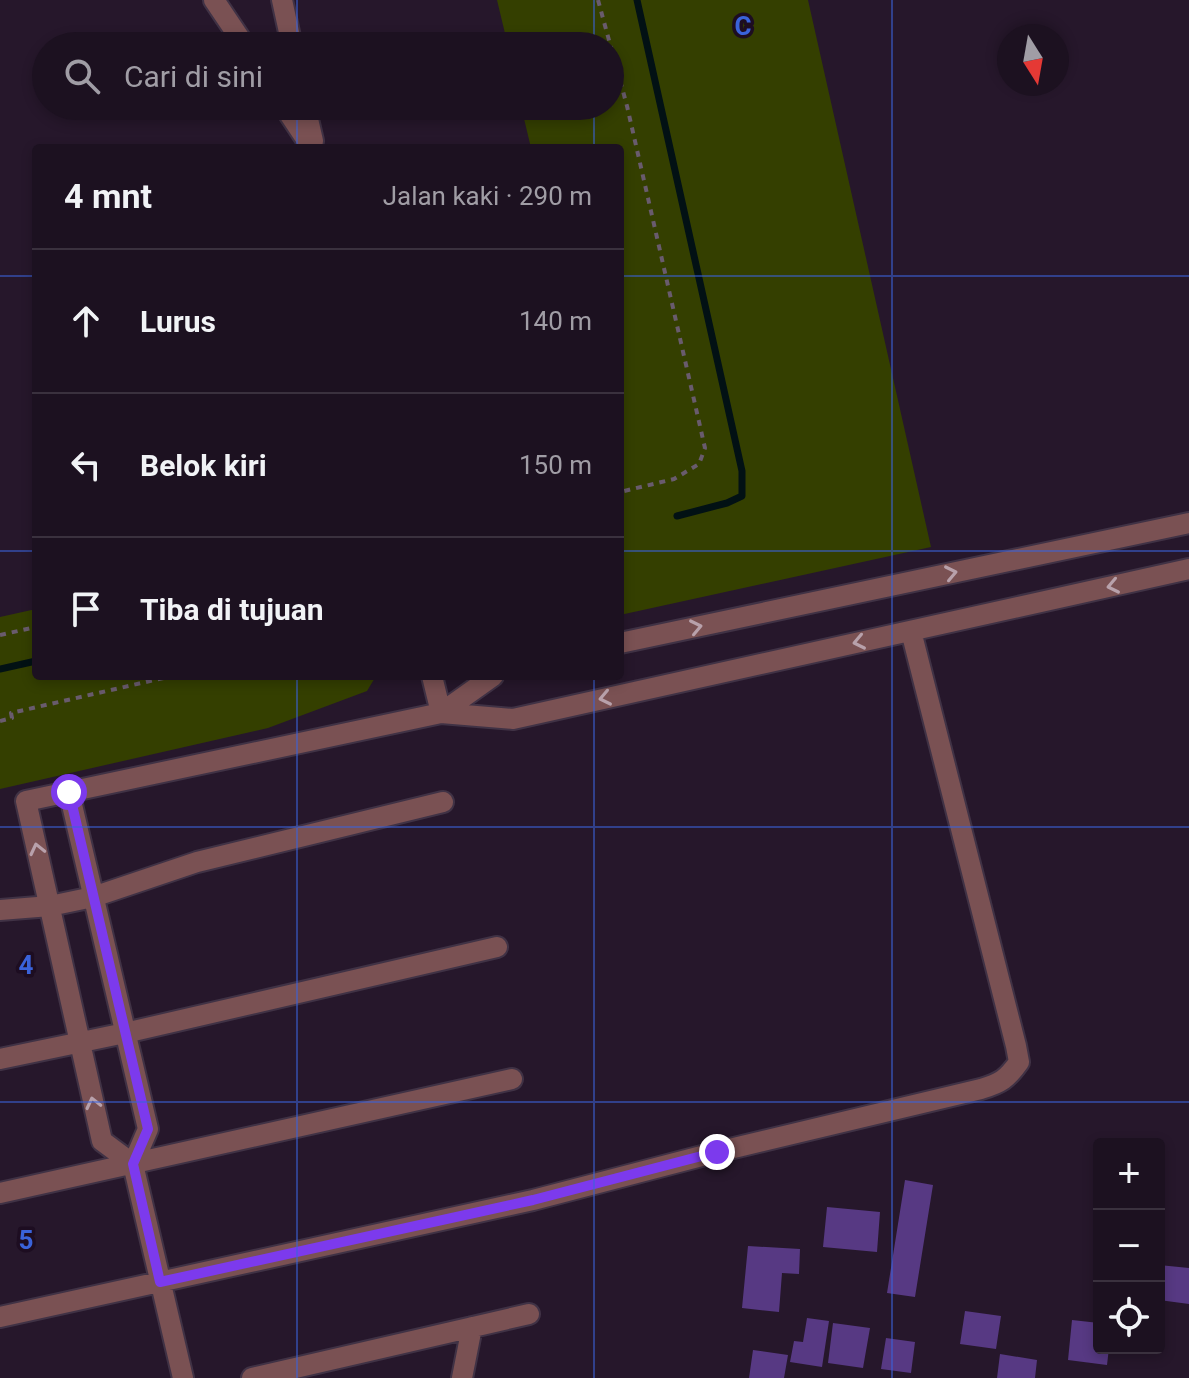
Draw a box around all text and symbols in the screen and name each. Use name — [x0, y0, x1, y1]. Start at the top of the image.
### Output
text: C — [734, 11, 752, 41]
north arrow — [997, 24, 1069, 96]
search box — [32, 32, 624, 120]
icon: search — [60, 54, 104, 98]
text: Cari di sini — [124, 59, 263, 94]
text: 4 mnt — [64, 176, 152, 216]
text: Jalan kaki · 290 m — [383, 181, 592, 211]
icon: ahead — [64, 299, 108, 343]
text: Lurus — [140, 304, 216, 339]
text: 140 m — [519, 306, 592, 336]
icon: left — [64, 443, 108, 487]
text: Belok kiri — [140, 448, 267, 483]
text: 150 m — [519, 450, 592, 480]
one-way arrow — [943, 565, 957, 582]
one-way arrow — [1107, 577, 1120, 594]
icon: arrive — [64, 587, 108, 631]
text: Tiba di tujuan — [140, 592, 324, 627]
one-way arrow — [689, 619, 703, 636]
one-way arrow — [853, 633, 866, 650]
one-way arrow — [599, 689, 612, 706]
route start — [51, 774, 87, 810]
one-way arrow — [29, 842, 46, 856]
text: 4 — [19, 950, 34, 980]
one-way arrow — [85, 1096, 102, 1110]
route end — [699, 1134, 735, 1170]
map controls — [1093, 1138, 1165, 1354]
button: + — [1093, 1138, 1165, 1210]
button: − — [1093, 1210, 1165, 1282]
text: 5 — [19, 1225, 33, 1255]
button: locate — [1093, 1282, 1165, 1354]

